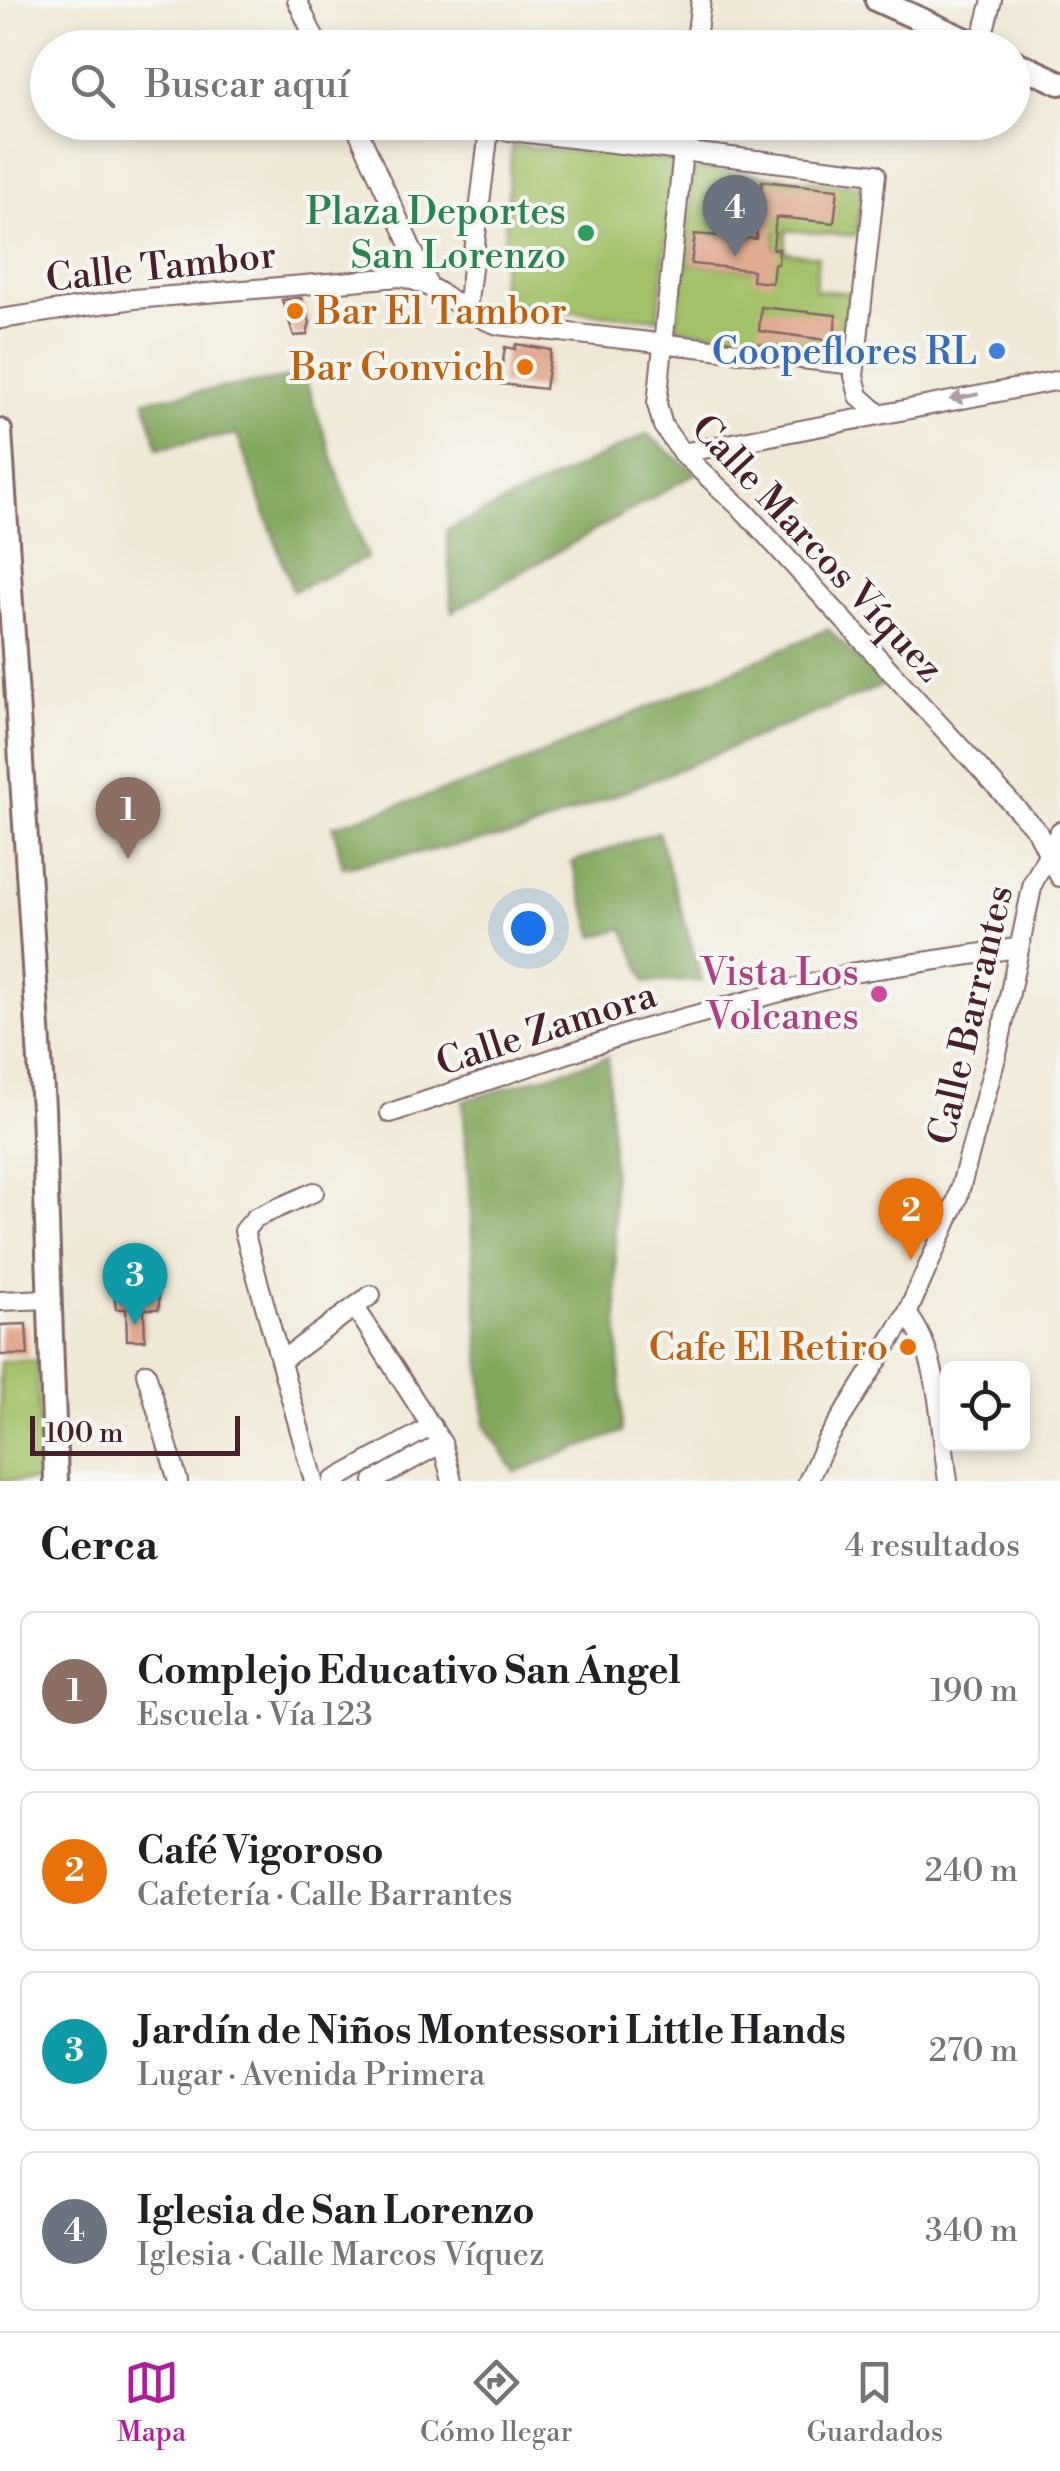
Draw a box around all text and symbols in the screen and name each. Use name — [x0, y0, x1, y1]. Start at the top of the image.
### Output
search box — [30, 30, 1030, 140]
icon: search — [65, 58, 120, 113]
text: Buscar aquí — [145, 62, 350, 109]
pin: 4 — [702, 174, 768, 257]
place label: Plaza Deportes San Lorenzo — [306, 189, 566, 280]
marker: Plaza Deportes San Lorenzo — [575, 222, 597, 244]
street label: Calle Tambor — [44, 232, 279, 303]
place label: Bar El Tambor — [314, 289, 567, 336]
marker: Bar El Tambor — [284, 300, 306, 322]
place label: Coopeflores RL — [712, 329, 977, 376]
marker: Coopeflores RL — [986, 340, 1008, 362]
place label: Bar Gonvich — [289, 345, 505, 392]
marker: Bar Gonvich — [514, 356, 536, 378]
one-way arrow — [948, 389, 979, 405]
street label: Calle Marcos Víquez — [681, 405, 953, 693]
pin: 1 — [96, 776, 160, 859]
street label: Calle Barrantes — [919, 881, 1024, 1150]
your location — [503, 903, 554, 954]
place label: Vista Los Volcanes — [699, 950, 859, 1041]
street label: Calle Zamora — [430, 971, 663, 1087]
marker: Vista Los Volcanes — [868, 983, 890, 1005]
pin: 2 — [878, 1178, 944, 1260]
pin: 3 — [102, 1242, 168, 1325]
place label: Cafe El Retiro — [649, 1325, 888, 1372]
marker: Cafe El Retiro — [897, 1336, 919, 1358]
map controls — [940, 1361, 1030, 1451]
button: locate — [940, 1361, 1030, 1451]
scale bar — [30, 1411, 240, 1456]
text: 100 m — [45, 1416, 124, 1451]
text: Cerca — [40, 1520, 158, 1573]
text: 4 resultados — [845, 1526, 1020, 1566]
text: Complejo Educativo San Ángel — [137, 1648, 681, 1695]
text: 1 — [67, 1671, 82, 1711]
text: 190 m — [930, 1671, 1018, 1711]
text: Escuela · Vía 123 — [137, 1695, 373, 1735]
text: Café Vigoroso — [137, 1828, 384, 1875]
text: 2 — [64, 1851, 85, 1891]
text: 240 m — [925, 1851, 1018, 1891]
text: Cafetería · Calle Barrantes — [137, 1875, 512, 1915]
text: Jardín de Niños Montessori Little Hands — [137, 2008, 846, 2055]
text: 3 — [65, 2031, 84, 2071]
text: 270 m — [929, 2031, 1018, 2071]
text: Lugar · Avenida Primera — [137, 2055, 485, 2095]
text: Iglesia de San Lorenzo — [137, 2188, 535, 2235]
text: 4 — [64, 2211, 85, 2251]
text: 340 m — [925, 2211, 1018, 2251]
text: Iglesia · Calle Marcos Víquez — [137, 2235, 544, 2275]
tab: Mapa — [117, 2355, 186, 2450]
tab: Cómo llegar — [420, 2355, 573, 2450]
tab: Guardados — [806, 2355, 943, 2450]

